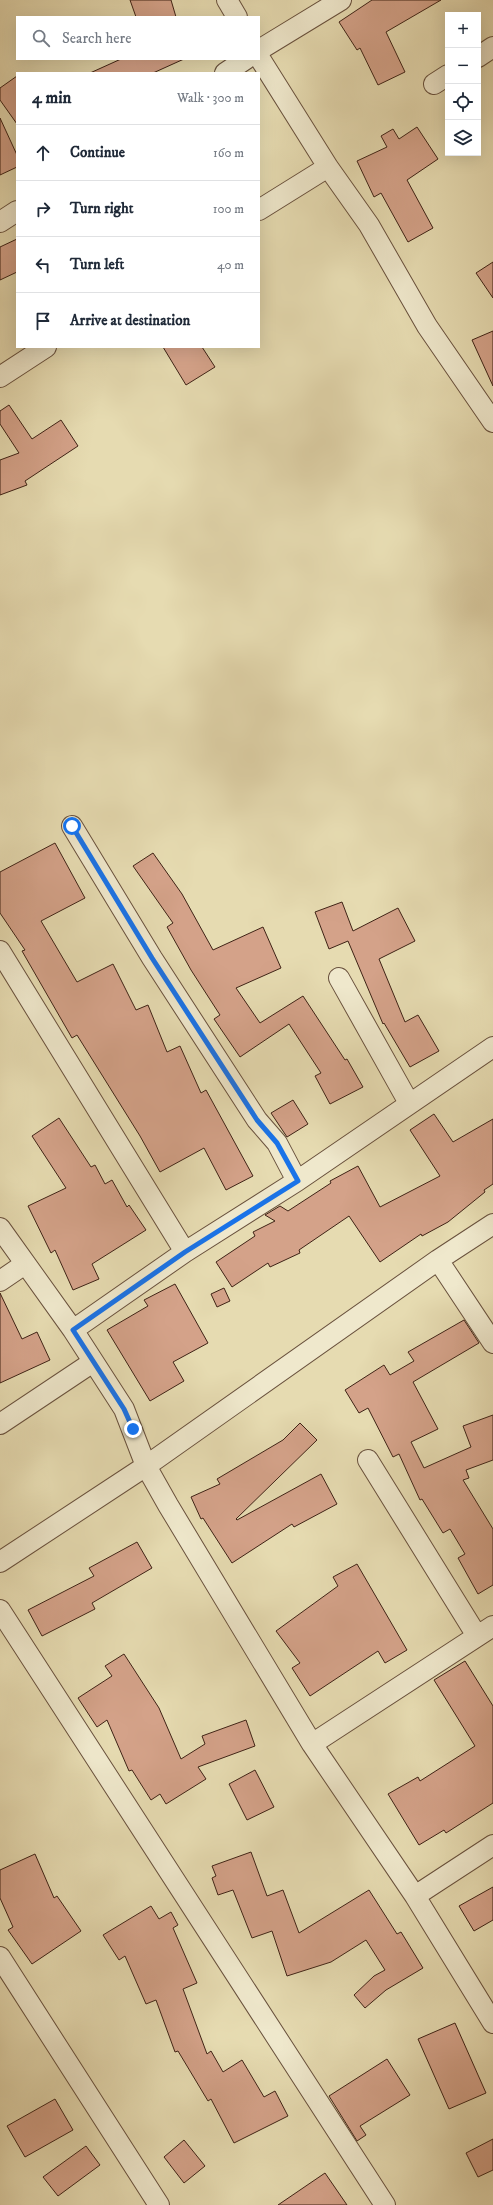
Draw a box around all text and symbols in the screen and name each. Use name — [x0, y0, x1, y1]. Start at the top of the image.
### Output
map controls — [445, 12, 481, 156]
button: + — [445, 12, 481, 48]
search box — [16, 16, 260, 60]
icon: search — [30, 27, 52, 49]
text: Search here — [62, 29, 131, 48]
button: − — [445, 48, 481, 84]
button: locate — [445, 84, 481, 120]
text: 4 min — [32, 87, 71, 109]
text: Walk · 300 m — [177, 90, 244, 106]
button: layers — [445, 120, 481, 156]
icon: ahead — [32, 142, 54, 164]
text: Continue — [70, 143, 125, 162]
text: 160 m — [213, 145, 244, 161]
icon: right — [32, 198, 54, 220]
text: Turn right — [70, 199, 133, 218]
text: 100 m — [213, 201, 244, 217]
icon: left — [32, 254, 54, 276]
text: Turn left — [70, 255, 124, 274]
text: 40 m — [217, 257, 244, 273]
icon: arrive — [32, 310, 54, 332]
text: Arrive at destination — [70, 311, 190, 330]
route start — [63, 817, 81, 835]
route end — [124, 1420, 142, 1438]

